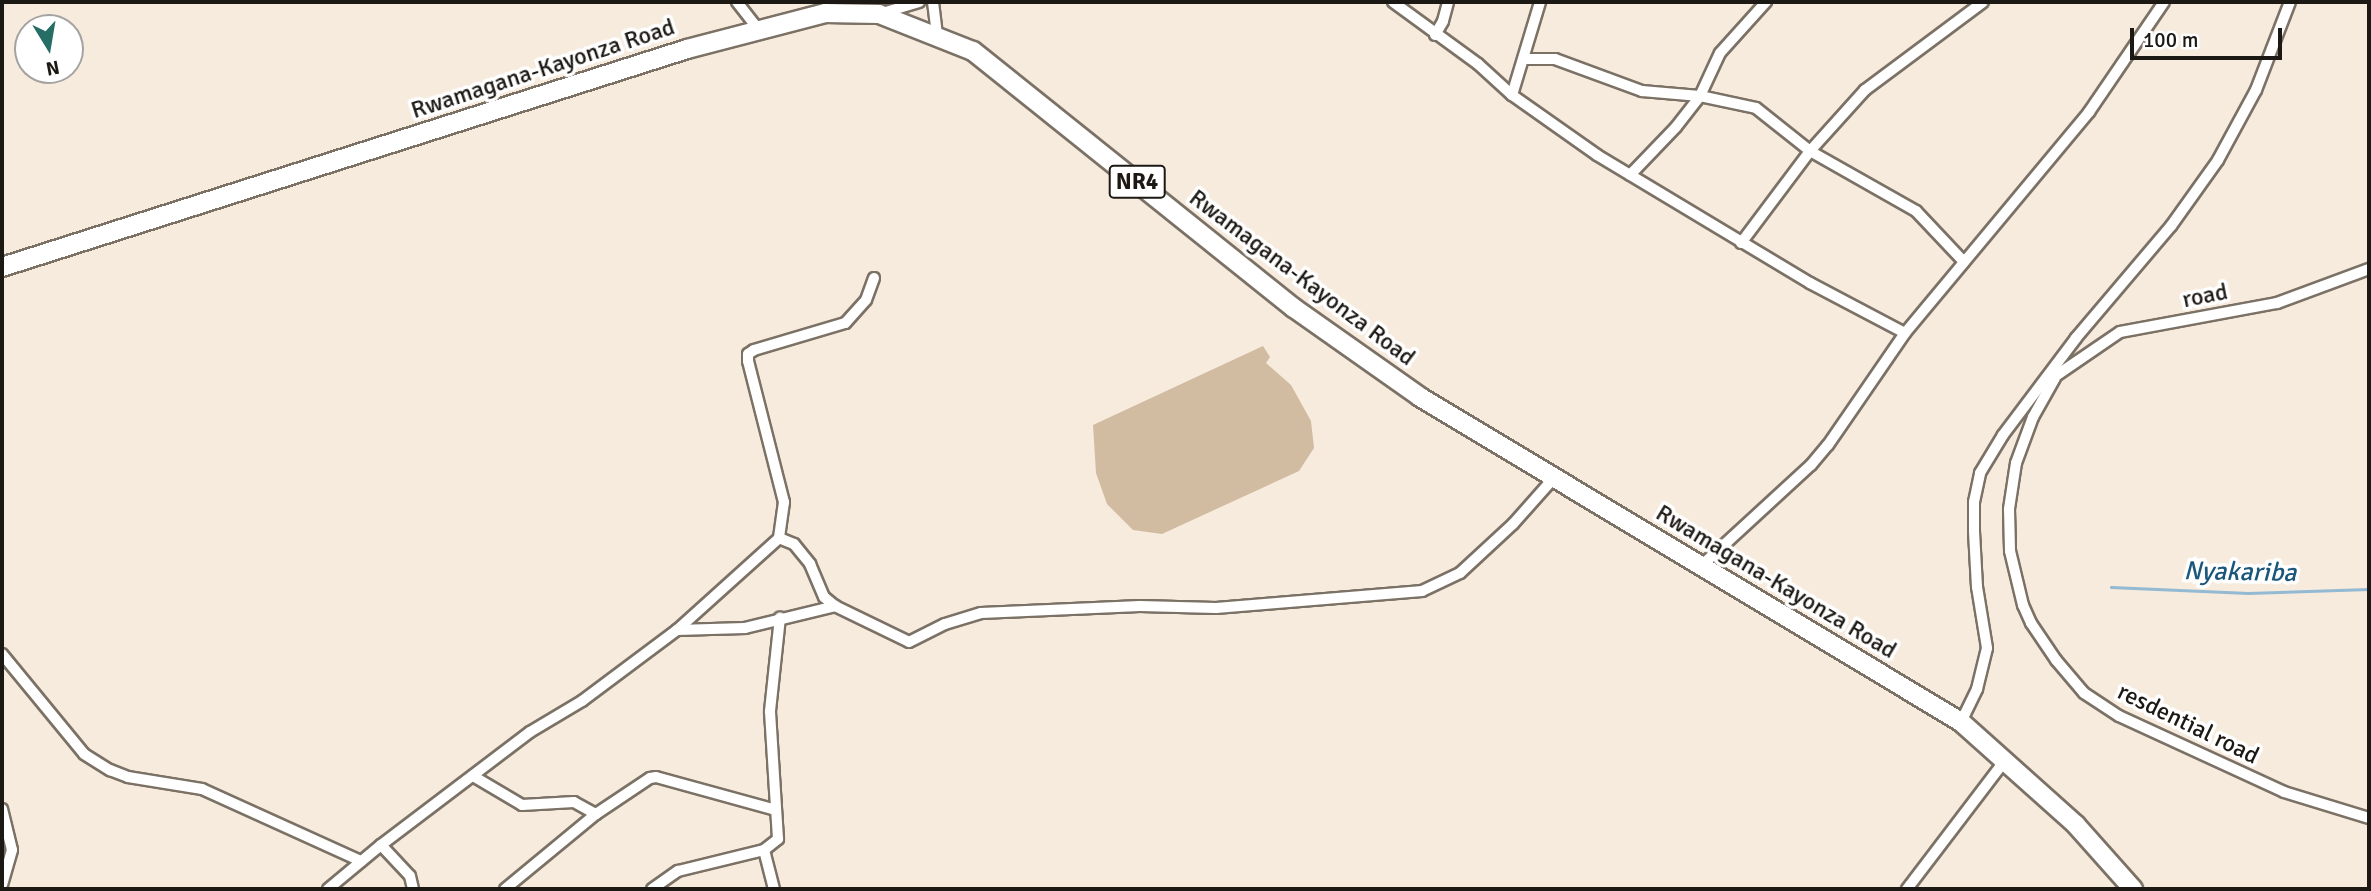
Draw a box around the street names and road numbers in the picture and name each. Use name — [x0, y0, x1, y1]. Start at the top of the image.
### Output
street label: Rwamagana-Kayonza Road — [408, 13, 678, 125]
road number: NR4 — [1107, 162, 1167, 202]
street label: Rwamagana-Kayonza Road — [1183, 184, 1421, 372]
street label: road — [2180, 278, 2230, 314]
street label: Rwamagana-Kayonza Road — [1650, 499, 1902, 665]
street label: resdential road — [2113, 677, 2263, 771]

